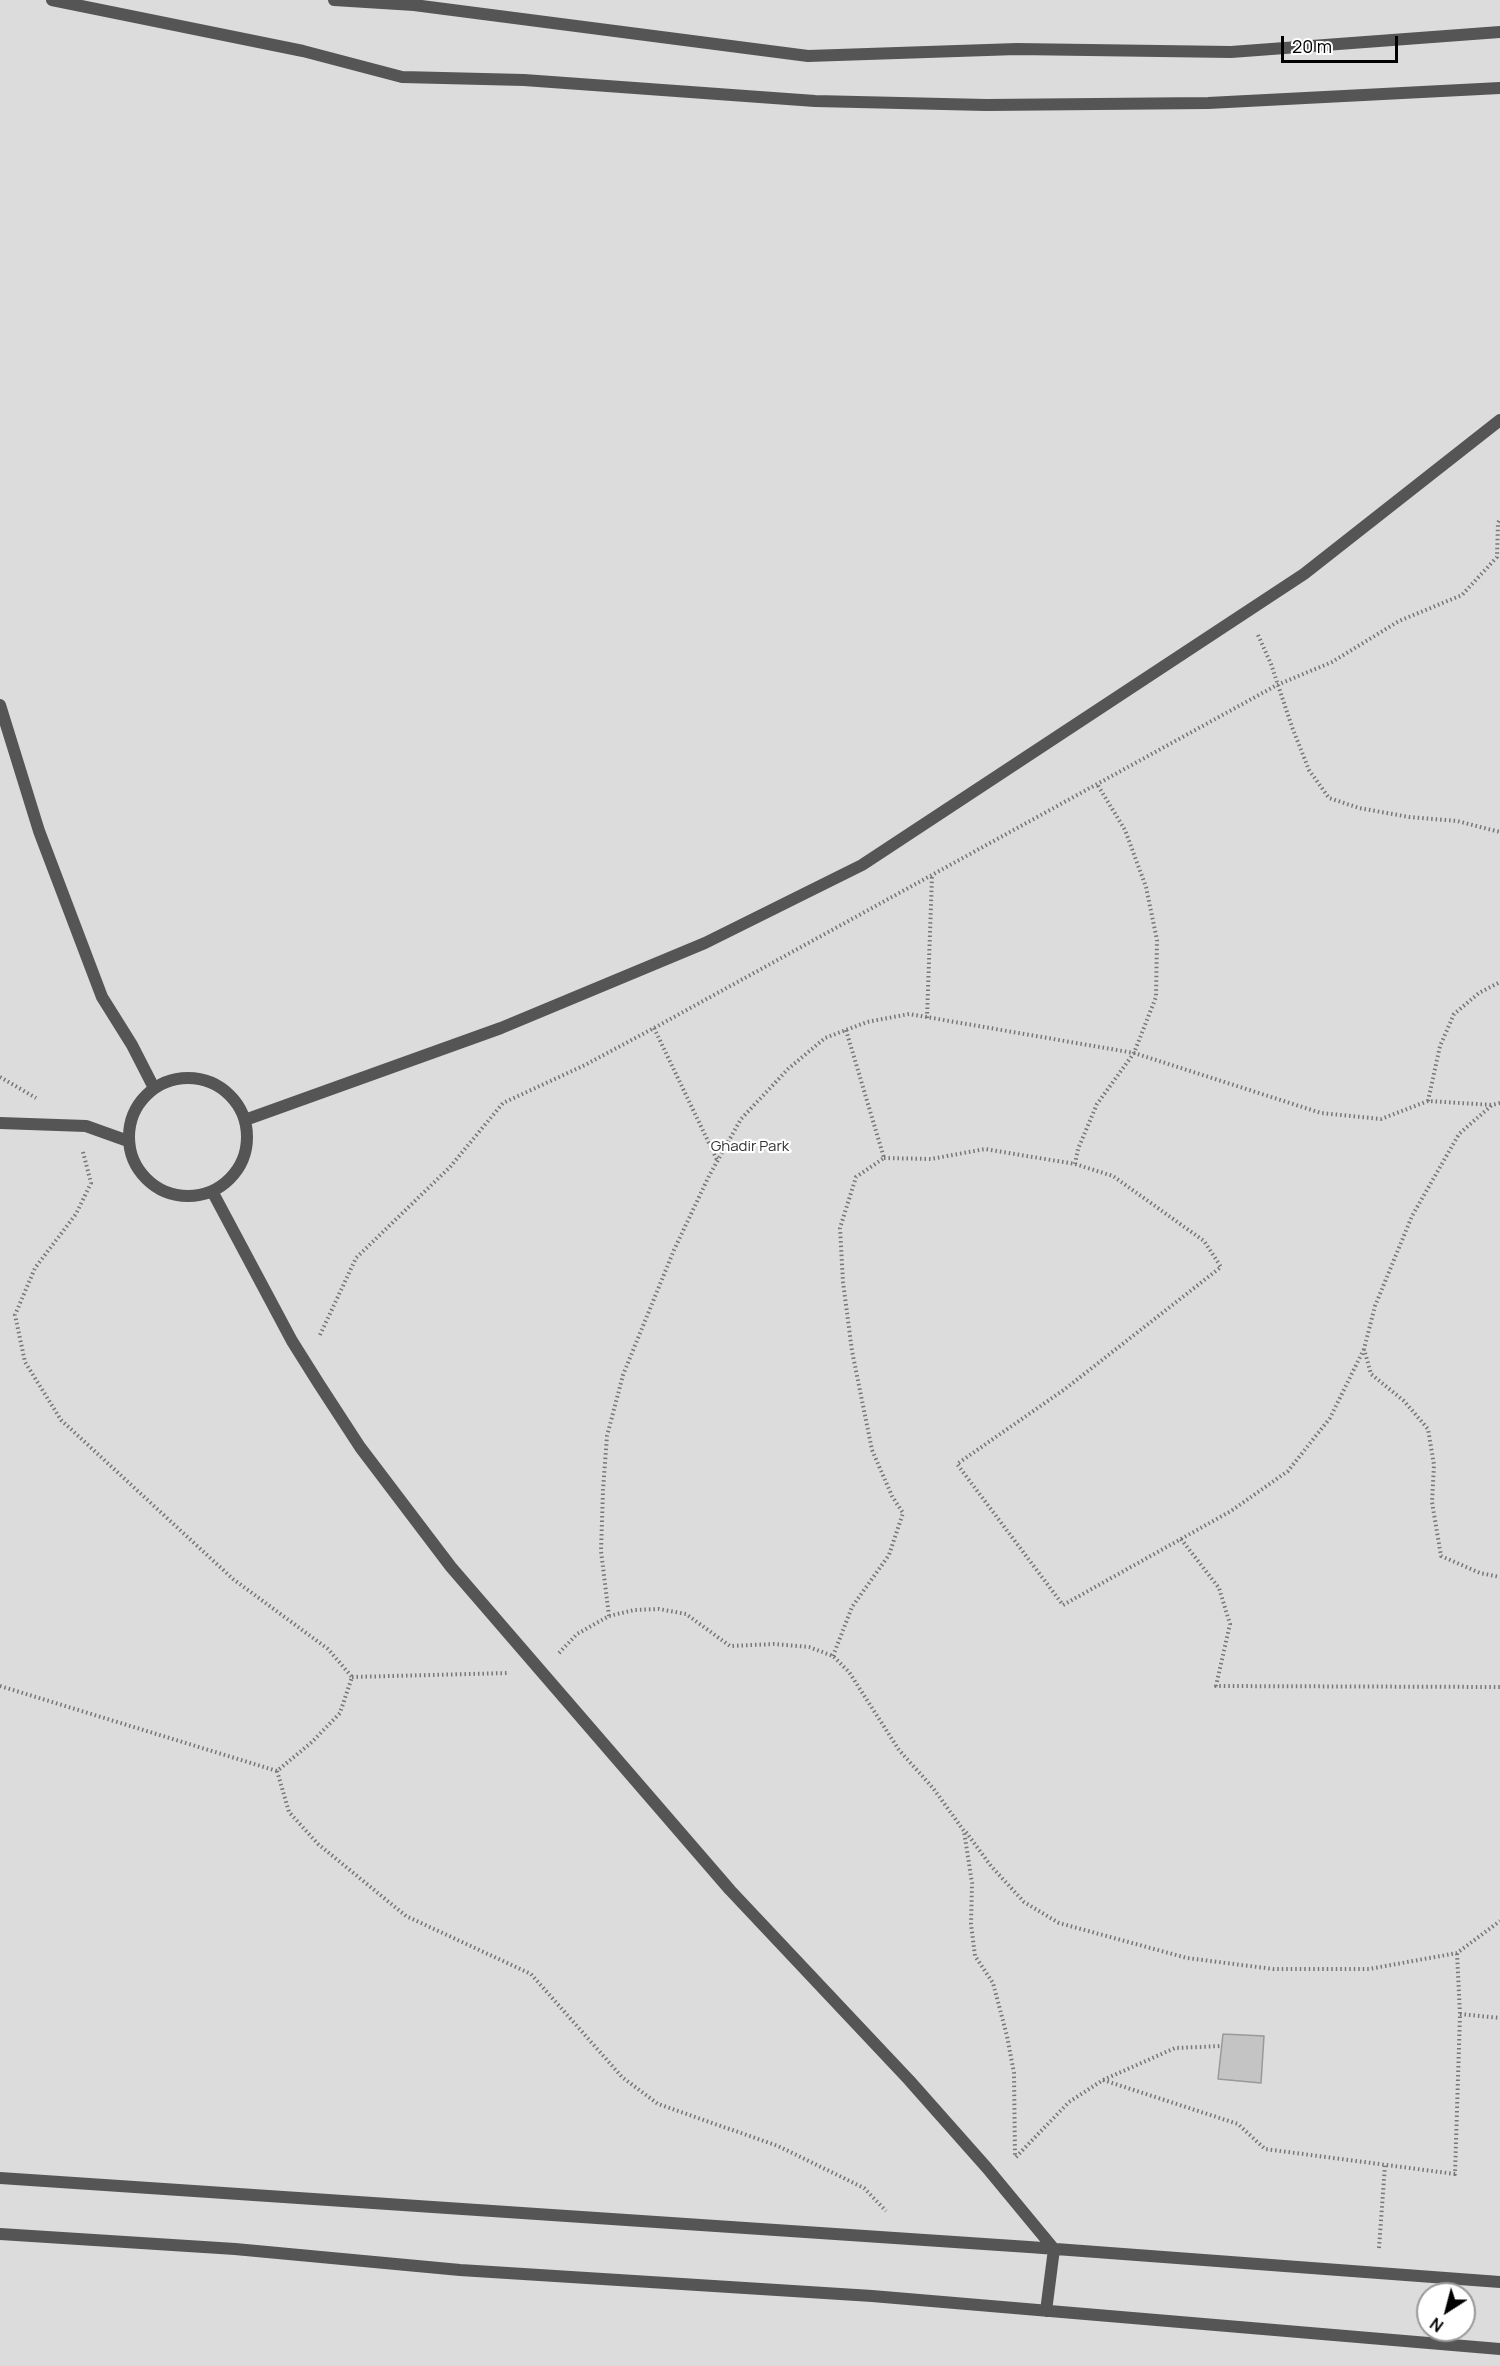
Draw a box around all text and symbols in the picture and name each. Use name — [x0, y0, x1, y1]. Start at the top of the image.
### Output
scale bar — [1284, 24, 1401, 62]
text: 20 m — [1292, 34, 1332, 58]
park label: Ghadir Park — [711, 1138, 789, 1156]
north arrow — [1416, 2282, 1476, 2342]
text: N — [1425, 2313, 1448, 2337]

